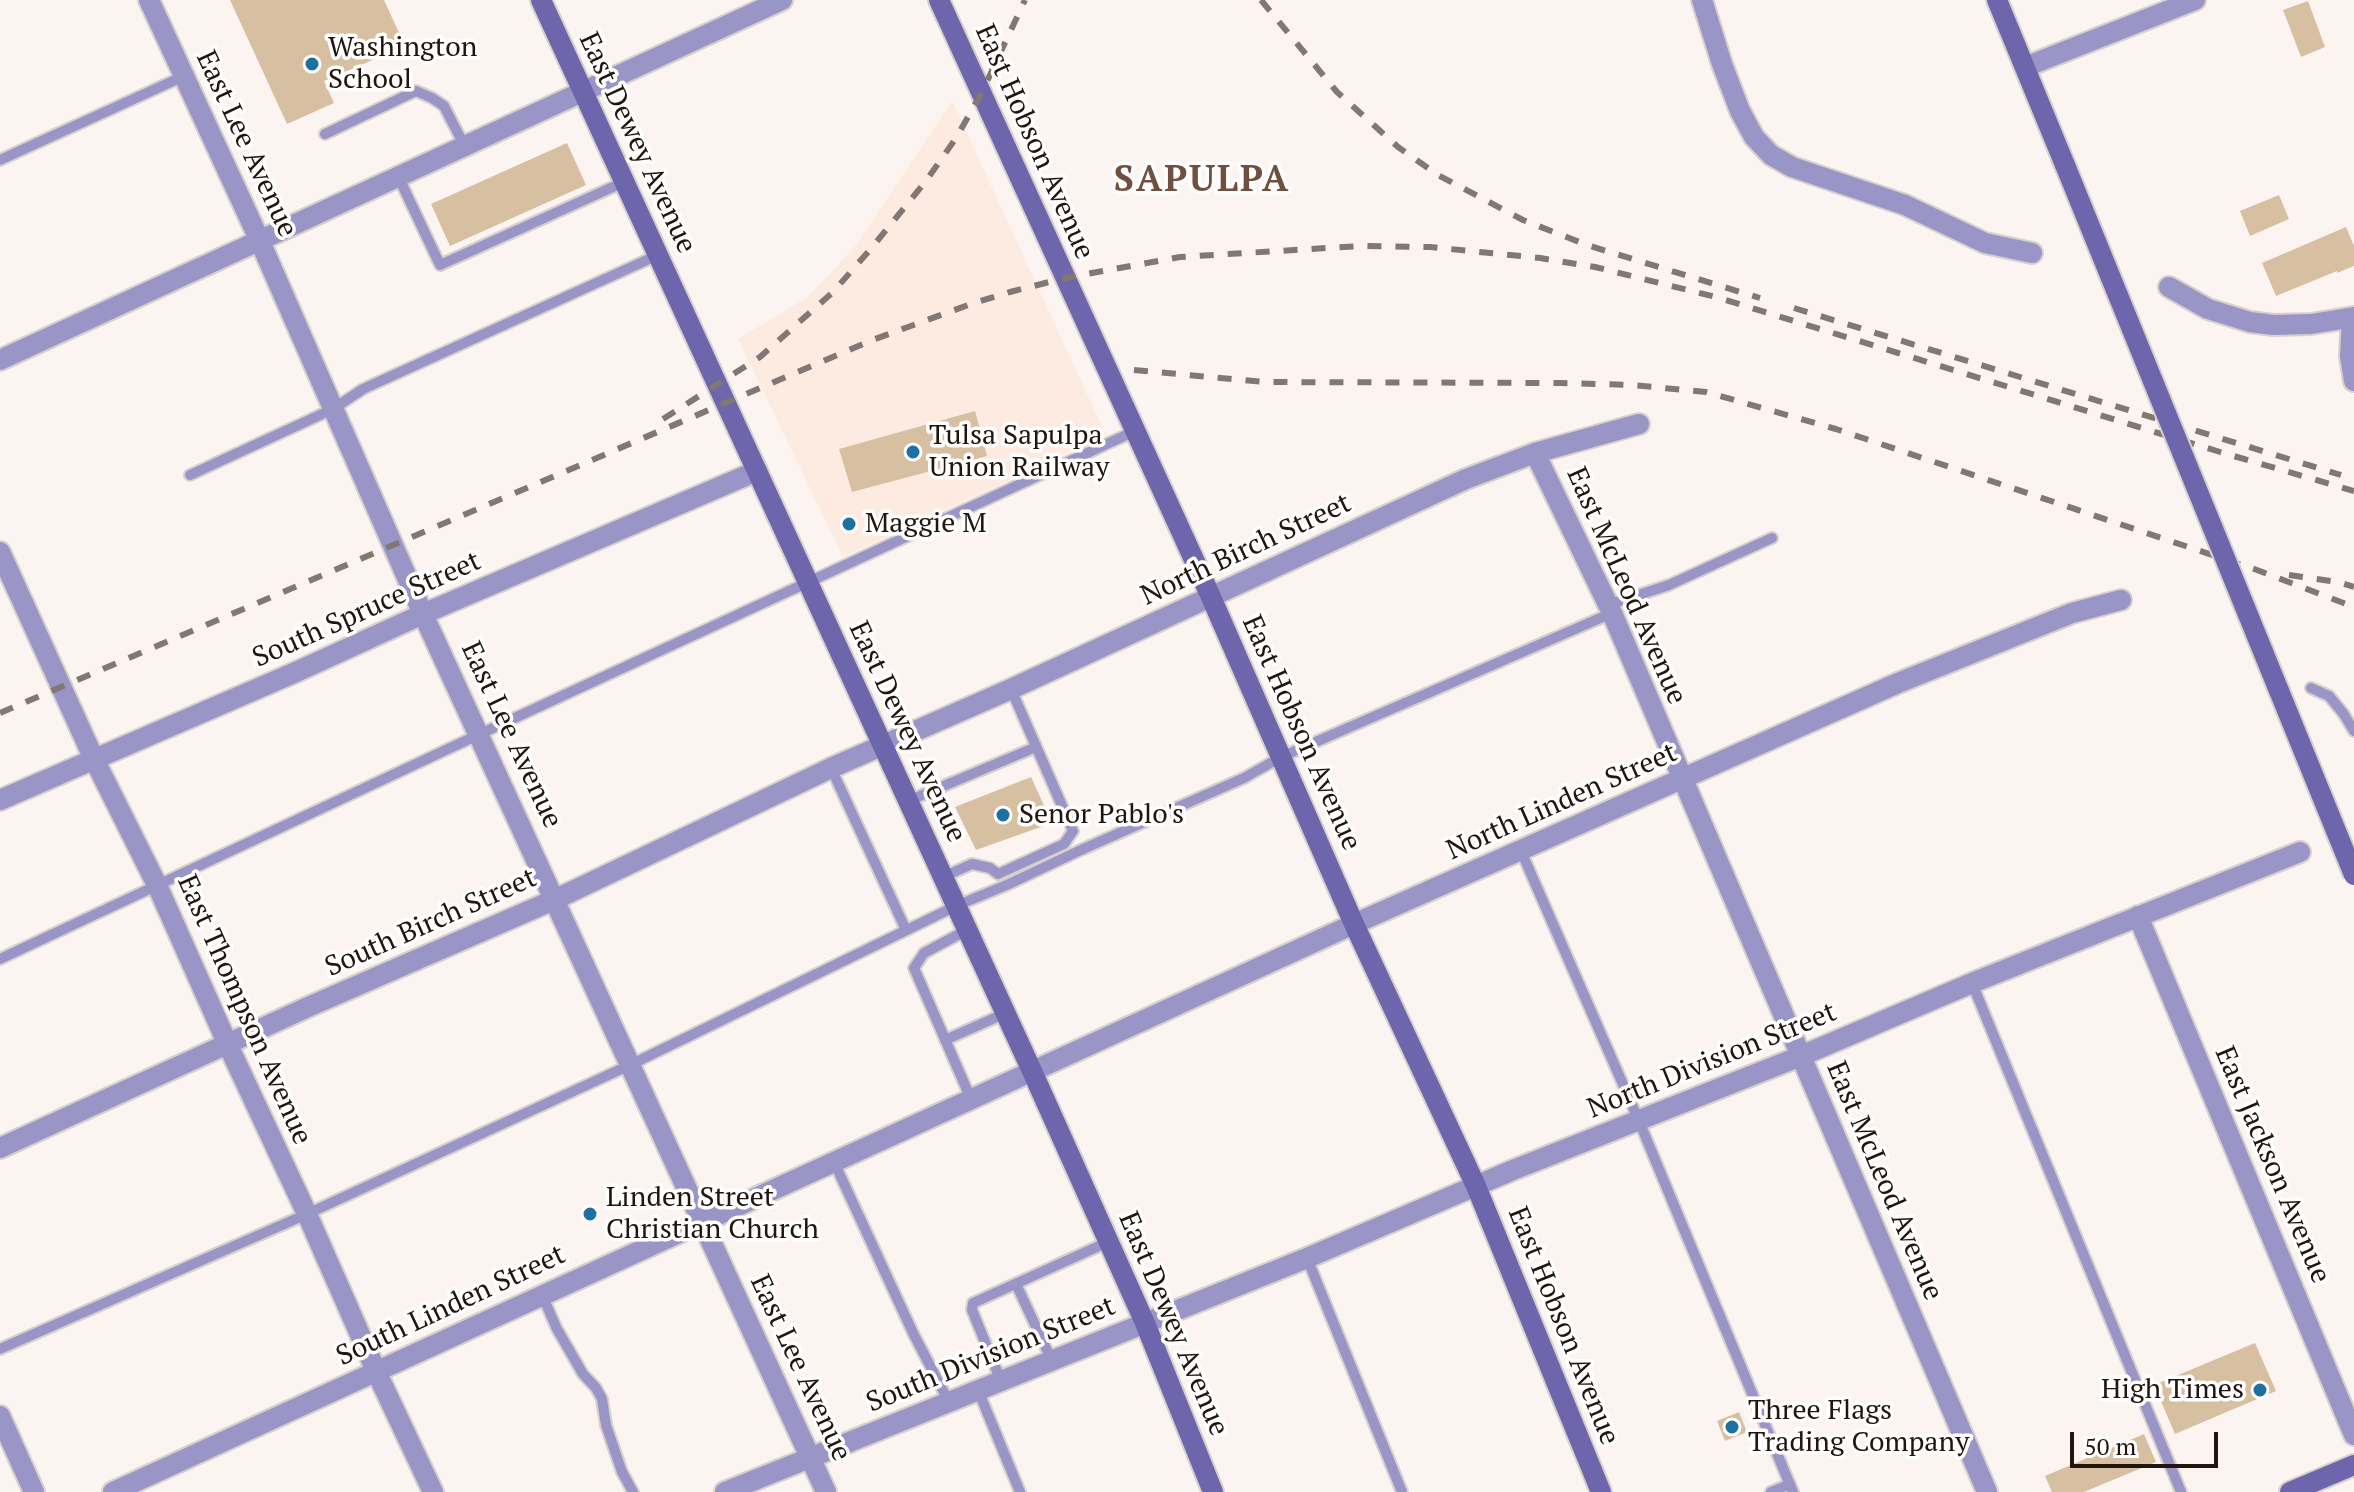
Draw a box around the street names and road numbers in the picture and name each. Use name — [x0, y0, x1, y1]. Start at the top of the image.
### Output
street label: East Hobson Avenue — [967, 19, 1101, 265]
street label: East Dewey Avenue — [571, 27, 703, 259]
street label: East Lee Avenue — [188, 45, 304, 243]
street label: East McLeod Avenue — [1559, 462, 1693, 710]
street label: North Birch Street — [1136, 487, 1356, 613]
street label: South Spruce Street — [248, 545, 486, 675]
street label: East Hobson Avenue — [1234, 610, 1368, 856]
street label: East Dewey Avenue — [841, 616, 973, 848]
street label: East Lee Avenue — [453, 636, 569, 834]
street label: North Linden Street — [1442, 736, 1682, 868]
street label: South Birch Street — [320, 861, 542, 985]
street label: East Thompson Avenue — [169, 870, 319, 1150]
street label: North Division Street — [1583, 996, 1841, 1126]
street label: East Jackson Avenue — [2207, 1042, 2337, 1288]
street label: East McLeod Avenue — [1819, 1057, 1949, 1305]
street label: East Hobson Avenue — [1500, 1202, 1626, 1450]
street label: East Dewey Avenue — [1111, 1207, 1235, 1441]
street label: South Linden Street — [331, 1238, 571, 1374]
street label: East Lee Avenue — [742, 1269, 858, 1467]
street label: South Division Street — [862, 1290, 1120, 1420]

